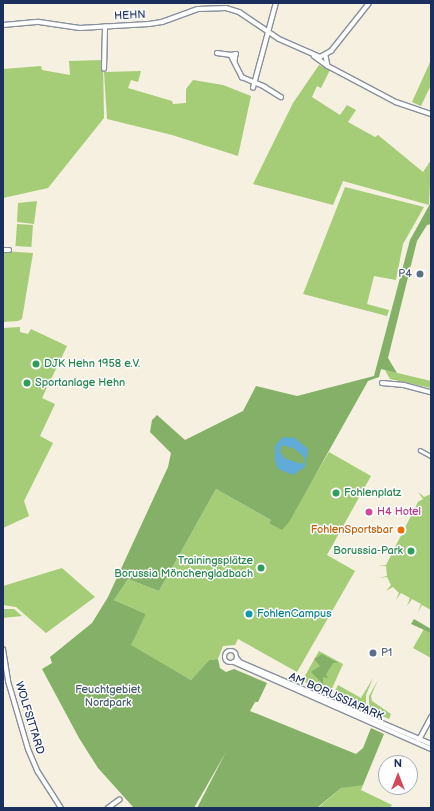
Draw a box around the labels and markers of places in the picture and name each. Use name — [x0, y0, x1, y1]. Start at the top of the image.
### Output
place label: P4 — [398, 267, 412, 281]
marker: P4 — [415, 269, 425, 279]
place label: DJK Hehn 1958 e.V. — [44, 357, 140, 371]
marker: DJK Hehn 1958 e.V. — [31, 359, 41, 369]
place label: Sportanlage Hehn — [35, 376, 125, 390]
marker: Sportanlage Hehn — [22, 378, 32, 388]
place label: Fohlenplatz — [344, 486, 401, 500]
marker: Fohlenplatz — [331, 488, 341, 498]
place label: H4 Hotel — [377, 505, 421, 519]
marker: H4 Hotel — [364, 507, 374, 517]
place label: FohlenSportsbar — [311, 523, 393, 537]
marker: FohlenSportsbar — [396, 525, 406, 535]
place label: Borussia-Park — [333, 544, 403, 558]
marker: Borussia-Park — [406, 546, 416, 556]
place label: Trainingsplätze Borussia Mönchengladbach — [114, 555, 253, 581]
marker: Trainingsplätze Borussia Mönchengladbach — [256, 563, 266, 573]
place label: FohlenCampus — [257, 607, 332, 621]
marker: FohlenCampus — [244, 609, 254, 619]
place label: P1 — [381, 646, 392, 660]
marker: P1 — [368, 648, 378, 658]

